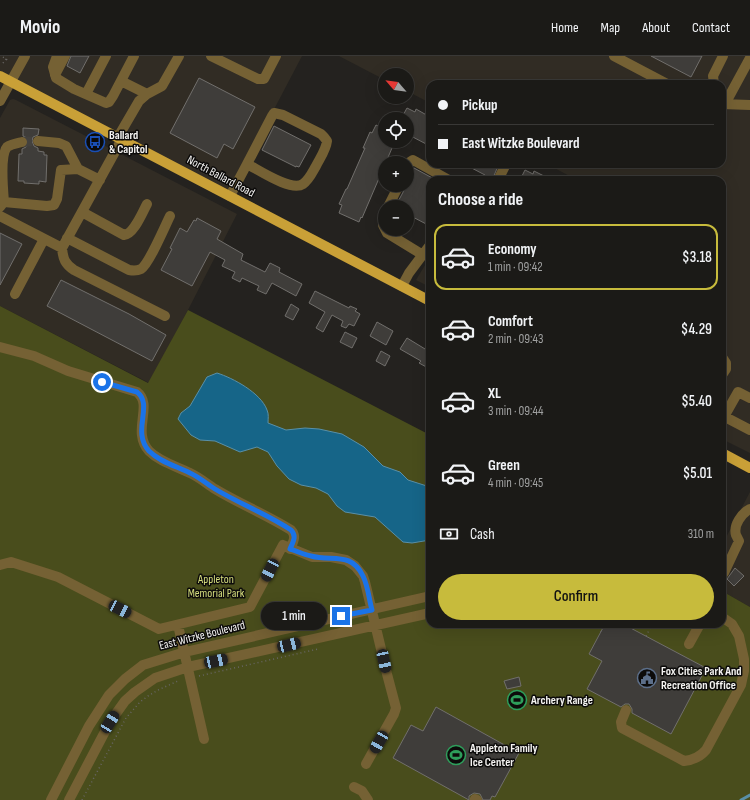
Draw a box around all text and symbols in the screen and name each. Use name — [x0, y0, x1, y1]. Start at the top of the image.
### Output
text: Movio — [20, 16, 60, 39]
text: Home — [551, 19, 579, 36]
text: Map — [601, 19, 620, 36]
text: About — [642, 19, 670, 36]
text: Contact — [692, 19, 730, 36]
north arrow — [378, 68, 414, 104]
map controls — [378, 68, 414, 236]
text: Pickup — [462, 96, 498, 115]
button: locate — [378, 112, 414, 148]
place label: Ballard & Capitol — [109, 128, 147, 157]
bus stop icon: Ballard & Capitol — [84, 131, 106, 153]
text: East Witzke Boulevard — [462, 134, 579, 153]
street label: North Ballard Road — [184, 152, 257, 201]
button: + — [378, 156, 414, 192]
text: Choose a ride — [438, 189, 523, 210]
button: − — [378, 200, 414, 236]
icon: car — [440, 239, 476, 275]
text: Economy — [488, 240, 537, 259]
text: $3.18 — [682, 248, 712, 267]
text: 1 min · 09:42 — [488, 259, 543, 275]
icon: car — [440, 311, 476, 347]
text: Comfort — [488, 312, 533, 331]
text: $4.29 — [681, 320, 712, 339]
text: 2 min · 09:43 — [488, 331, 543, 347]
route start — [93, 373, 111, 391]
icon: car — [440, 383, 476, 419]
text: XL — [488, 384, 501, 403]
text: $5.40 — [681, 392, 712, 411]
text: 3 min · 09:44 — [488, 403, 544, 419]
icon: car — [440, 455, 476, 491]
text: Green — [488, 456, 520, 475]
text: $5.01 — [683, 464, 712, 483]
text: 4 min · 09:45 — [488, 475, 543, 491]
icon: cash — [438, 523, 460, 545]
text: Cash — [470, 525, 495, 544]
text: 310 m — [688, 526, 714, 542]
car — [259, 557, 281, 583]
park label: Appleton Memorial Park — [188, 572, 245, 601]
button: Confirm — [438, 574, 714, 620]
car — [107, 598, 133, 620]
callout: 1 min — [261, 602, 327, 630]
route end — [332, 607, 350, 625]
text: 1 min — [282, 608, 306, 624]
street label: East Witzke Boulevard — [158, 618, 247, 653]
car — [276, 636, 302, 654]
car — [376, 648, 392, 674]
car — [203, 653, 229, 669]
place label: Fox Cities Park And Recreation Office — [661, 664, 742, 693]
public building icon: Fox Cities Park And Recreation Office — [636, 667, 658, 689]
sports icon: Archery Range — [506, 689, 528, 711]
place label: Archery Range — [530, 693, 593, 708]
car — [99, 709, 121, 735]
car — [368, 729, 390, 755]
place label: Appleton Family Ice Center — [469, 741, 537, 770]
sports icon: Appleton Family Ice Center — [445, 744, 467, 766]

